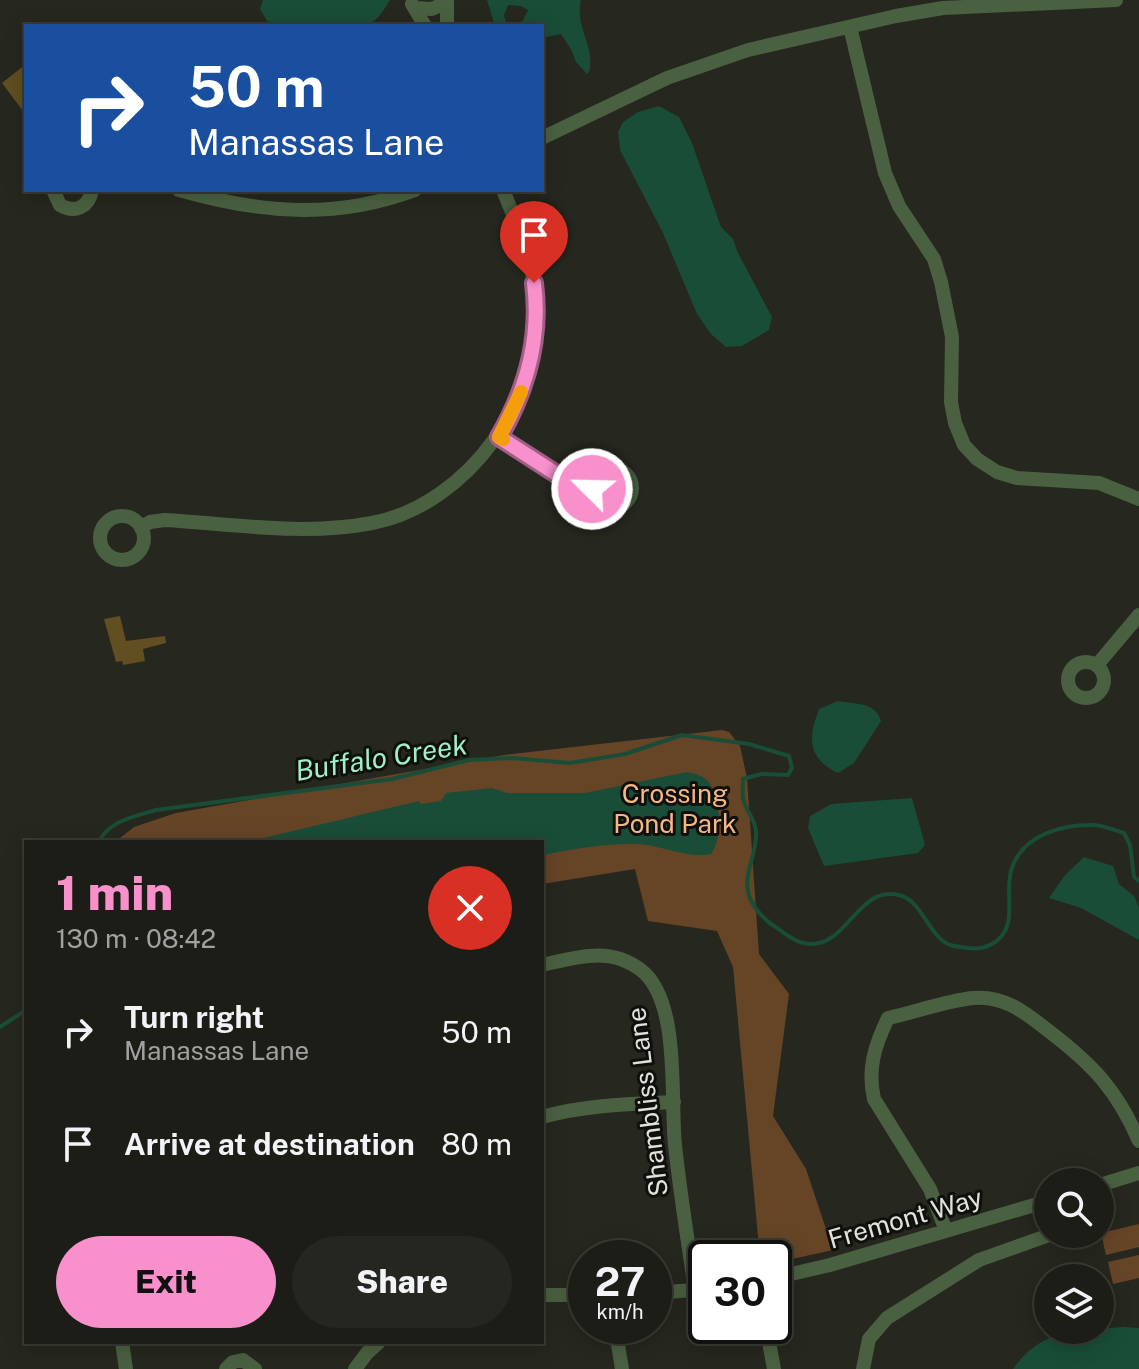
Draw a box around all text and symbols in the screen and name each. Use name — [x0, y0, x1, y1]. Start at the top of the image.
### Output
text: 50 m — [188, 54, 325, 120]
icon: right — [56, 56, 160, 160]
text: Manassas Lane — [188, 121, 444, 163]
pin — [500, 201, 568, 283]
icon: arrive — [512, 213, 556, 257]
position arrow — [550, 447, 634, 531]
water label: Buffalo Creek — [293, 727, 469, 787]
park label: Crossing Pond Park — [613, 778, 737, 839]
text: 1 min — [56, 864, 173, 921]
button: close — [428, 866, 512, 950]
text: 130 m · 08:42 — [56, 923, 216, 954]
text: Turn right — [124, 999, 264, 1035]
street label: Shambliss Lane — [620, 1006, 674, 1198]
icon: right — [56, 1010, 100, 1054]
text: 50 m — [441, 1014, 512, 1050]
text: Manassas Lane — [124, 1035, 309, 1066]
icon: arrive — [56, 1122, 100, 1166]
text: Arrive at destination — [124, 1126, 415, 1162]
text: 80 m — [441, 1126, 512, 1162]
map controls — [1034, 1168, 1114, 1344]
button: search — [1034, 1168, 1114, 1248]
street label: Fremont Way — [824, 1181, 986, 1255]
button: Exit — [56, 1236, 276, 1328]
button: Share — [292, 1236, 512, 1328]
speed limit sign: 30 — [688, 1240, 792, 1344]
text: 27 — [595, 1258, 645, 1305]
button: layers — [1034, 1264, 1114, 1344]
text: km/h — [596, 1300, 644, 1324]

